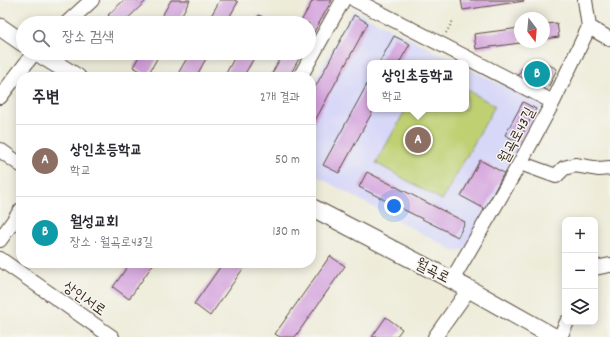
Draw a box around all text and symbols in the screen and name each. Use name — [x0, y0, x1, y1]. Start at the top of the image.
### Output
north arrow — [514, 12, 550, 48]
search box — [16, 16, 316, 60]
icon: search — [30, 27, 52, 49]
text: 장소 검색 — [62, 27, 114, 49]
pin: B — [524, 59, 550, 89]
popup — [367, 60, 469, 112]
text: 상인초등학교 — [382, 66, 454, 88]
text: 주변 — [32, 87, 59, 111]
text: 학교 — [382, 88, 403, 107]
text: 2개 결과 — [260, 89, 300, 108]
street label: 월곡로43길 — [494, 104, 542, 168]
pin: A — [405, 125, 431, 155]
text: 상인초등학교 — [70, 140, 142, 162]
text: A — [41, 151, 49, 170]
text: 50 m — [275, 151, 300, 170]
text: 학교 — [70, 162, 91, 181]
your location — [384, 196, 404, 216]
text: 월성교회 — [70, 212, 118, 234]
map controls — [562, 217, 598, 325]
button: + — [562, 217, 598, 253]
text: B — [42, 223, 48, 242]
text: 130 m — [272, 223, 300, 242]
text: 장소 · 월곡로43길 — [70, 234, 153, 253]
button: − — [562, 253, 598, 289]
street label: 월곡로 — [411, 254, 453, 290]
street label: 상인서로 — [58, 277, 110, 322]
button: layers — [562, 289, 598, 325]

